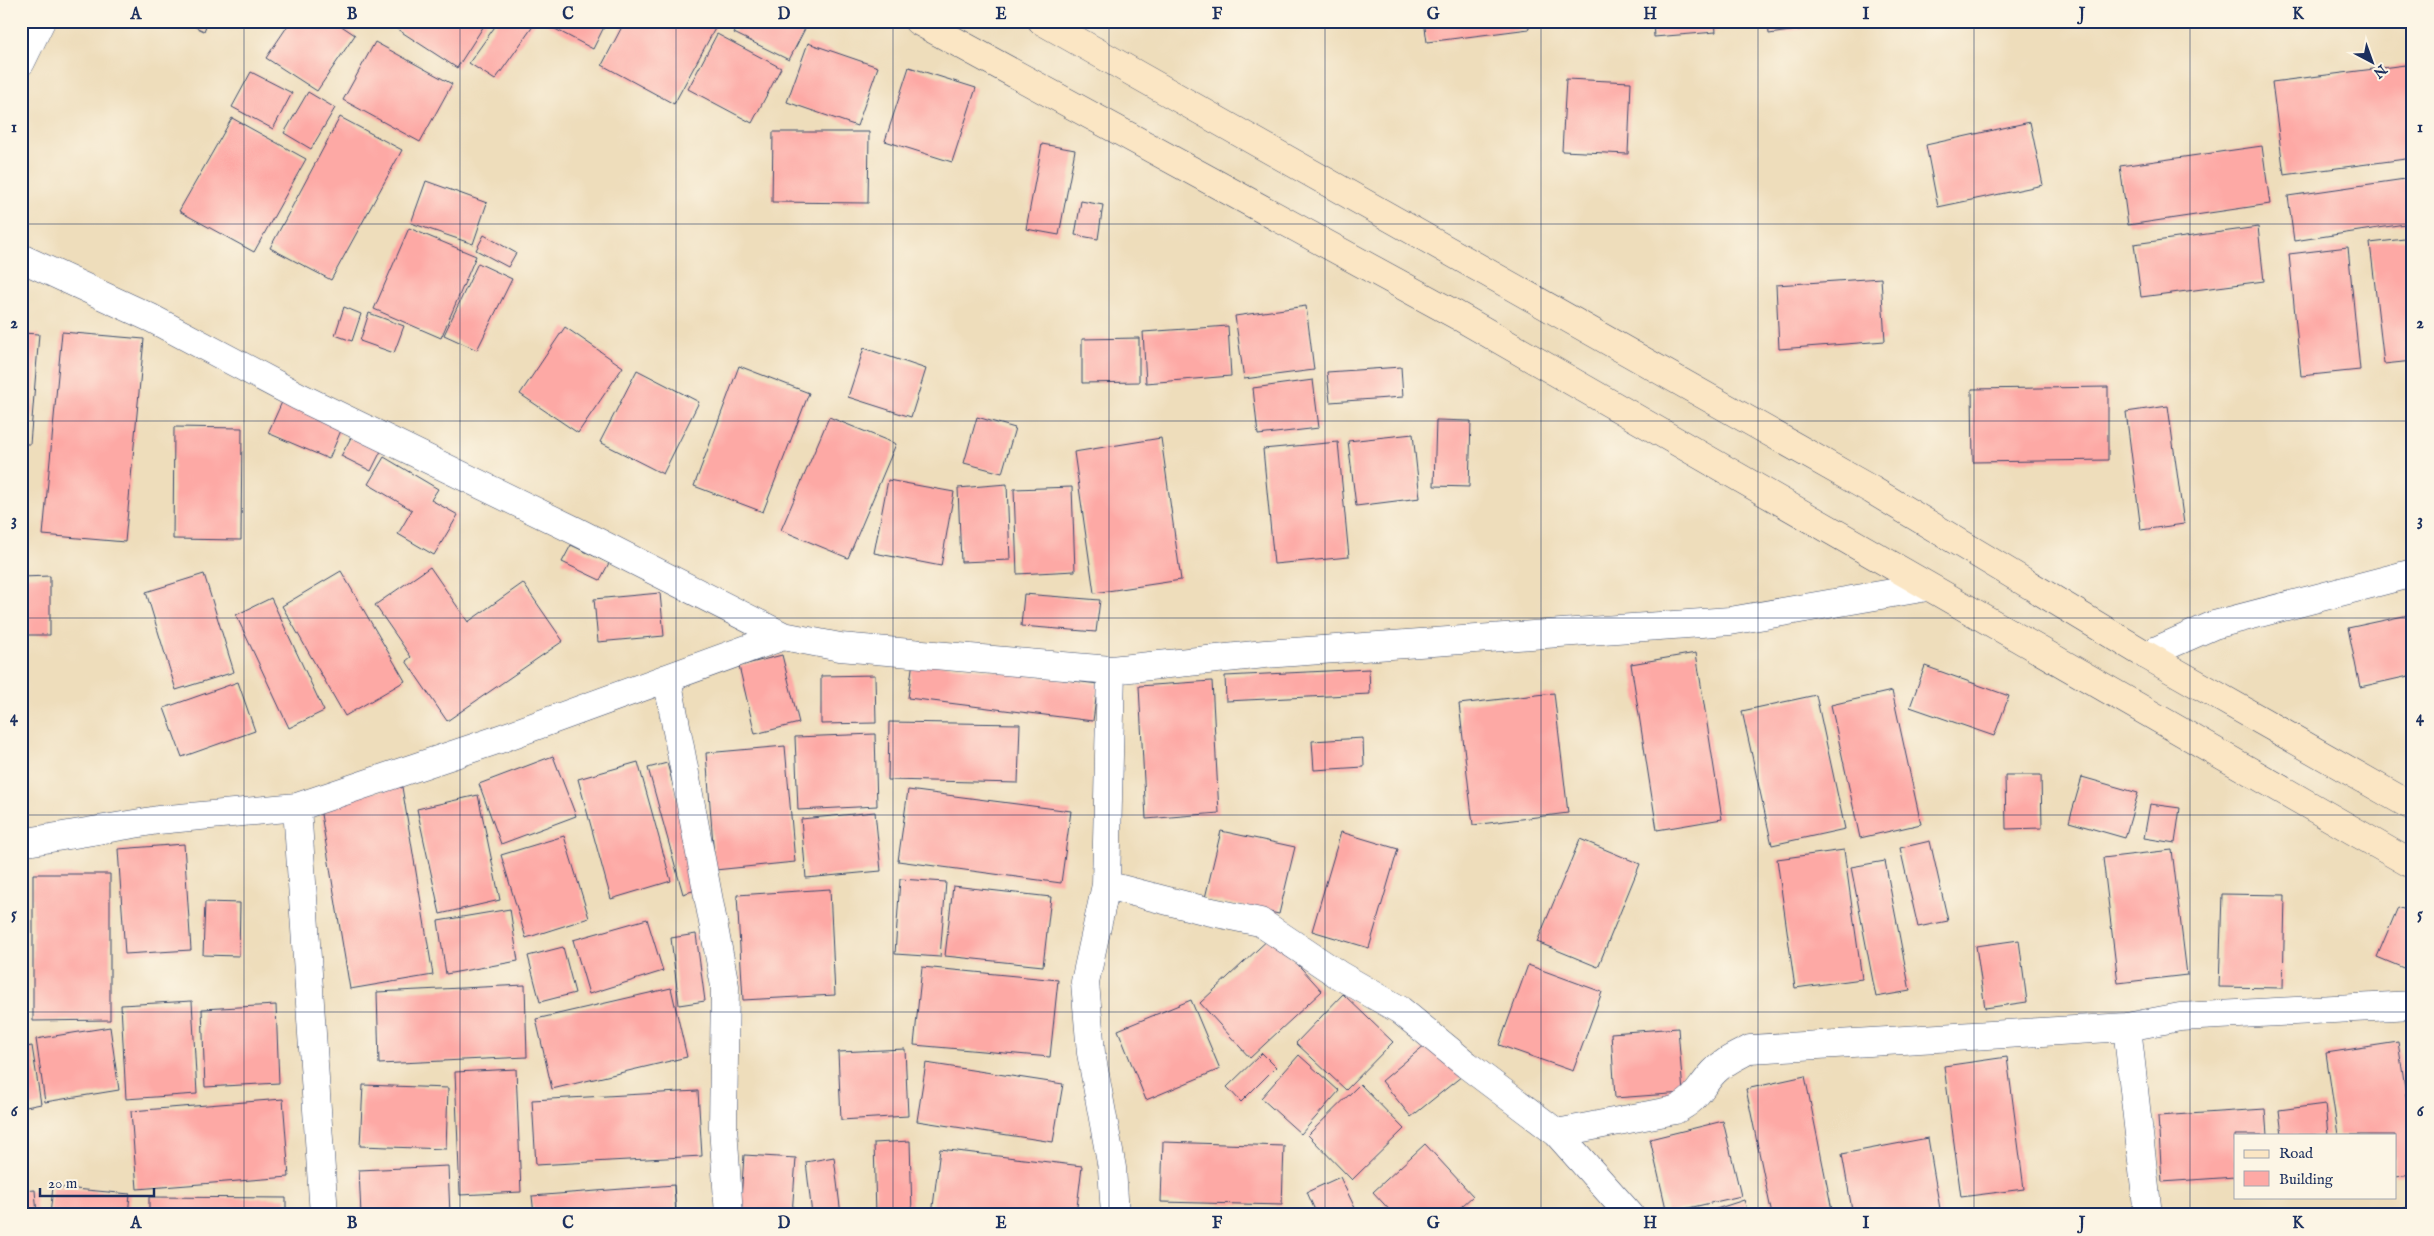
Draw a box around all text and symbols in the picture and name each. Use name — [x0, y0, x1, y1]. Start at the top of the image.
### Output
text: A — [130, 5, 143, 25]
text: B — [347, 5, 358, 25]
text: C — [562, 5, 574, 25]
text: D — [778, 5, 791, 25]
text: E — [995, 5, 1007, 25]
text: F — [1212, 5, 1223, 25]
text: G — [1427, 5, 1440, 25]
text: H — [1643, 5, 1657, 25]
text: I — [1863, 5, 1870, 25]
text: J — [2077, 5, 2086, 25]
text: K — [2292, 5, 2305, 25]
north arrow — [2346, 38, 2396, 88]
text: N — [2369, 60, 2391, 82]
text: 1 — [11, 118, 17, 138]
text: 1 — [2417, 118, 2423, 138]
text: 2 — [10, 314, 18, 334]
text: 2 — [2416, 314, 2424, 334]
text: 3 — [11, 511, 17, 531]
text: 3 — [2417, 511, 2423, 531]
text: 4 — [10, 708, 19, 728]
text: 4 — [2416, 708, 2425, 728]
text: 5 — [11, 905, 17, 925]
text: 5 — [2417, 905, 2423, 925]
text: 6 — [11, 1102, 19, 1122]
text: 6 — [2417, 1102, 2425, 1122]
legend — [2234, 1134, 2396, 1198]
text: Road — [2279, 1144, 2314, 1163]
scale bar — [40, 1166, 154, 1198]
text: Building — [2279, 1170, 2334, 1189]
text: 20 m — [48, 1174, 78, 1193]
text: A — [130, 1214, 143, 1234]
text: B — [347, 1214, 358, 1234]
text: C — [562, 1214, 574, 1234]
text: D — [778, 1214, 791, 1234]
text: E — [995, 1214, 1007, 1234]
text: F — [1212, 1214, 1223, 1234]
text: G — [1427, 1214, 1440, 1234]
text: H — [1643, 1214, 1657, 1234]
text: I — [1863, 1214, 1870, 1234]
text: J — [2077, 1214, 2086, 1234]
text: K — [2292, 1214, 2305, 1234]

